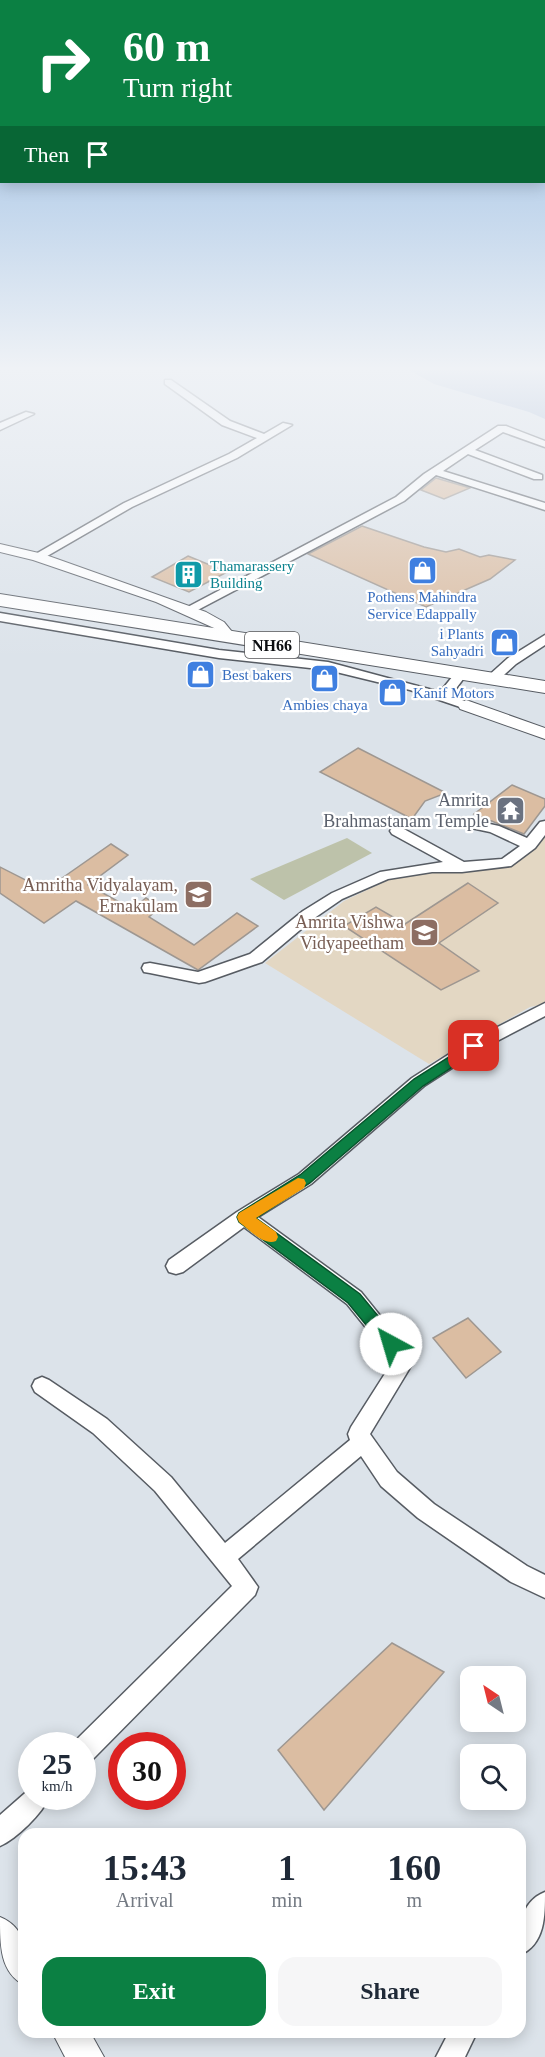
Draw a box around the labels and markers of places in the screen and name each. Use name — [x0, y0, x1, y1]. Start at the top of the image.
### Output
shop icon: Pothens Mahindra Service Edappally — [406, 554, 438, 586]
place label: Thamarassery Building — [210, 558, 295, 591]
building icon: Thamarassery Building — [173, 559, 205, 591]
place label: Pothens Mahindra Service Edappally — [367, 589, 477, 622]
place label: i Plants Sahyadri — [431, 626, 484, 659]
shop icon: i Plants Sahyadri — [489, 627, 521, 659]
shop icon: Best bakers — [185, 659, 217, 691]
shop icon: Ambies chaya — [309, 662, 341, 694]
place label: Best bakers — [222, 667, 292, 683]
shop icon: Kanif Motors — [376, 677, 408, 709]
place label: Kanif Motors — [413, 685, 494, 701]
place label: Ambies chaya — [282, 697, 368, 713]
place label: Amrita Brahmastanam Temple — [323, 790, 489, 831]
temple icon: Amrita Brahmastanam Temple — [494, 794, 526, 826]
place label: Amritha Vidyalayam, Ernakulam — [22, 875, 178, 916]
school or university icon: Amritha Vidyalayam, Ernakulam — [183, 879, 215, 911]
place label: Amrita Vishwa Vidyapeetham — [295, 912, 404, 953]
school or university icon: Amrita Vishwa Vidyapeetham — [409, 916, 441, 948]
pin — [448, 1020, 499, 1071]

